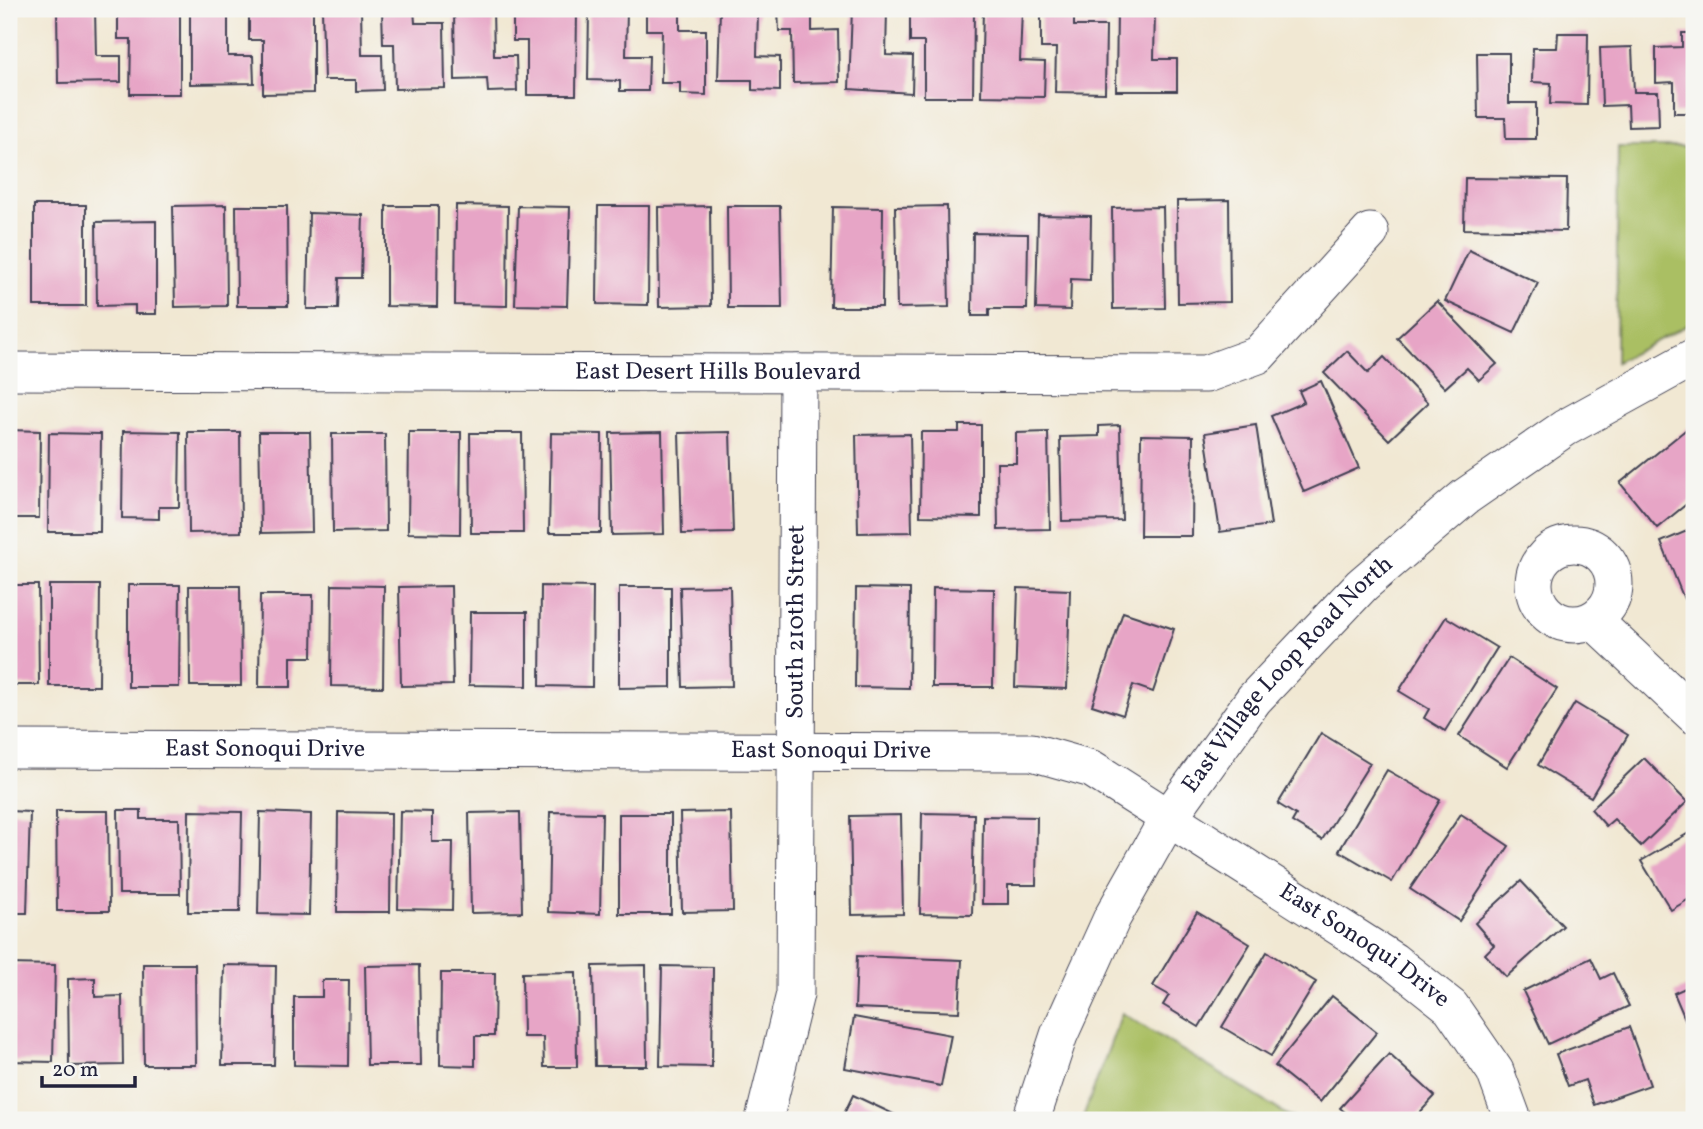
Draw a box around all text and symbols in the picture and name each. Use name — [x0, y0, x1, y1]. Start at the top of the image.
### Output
street label: East Desert Hills Boulevard — [575, 355, 861, 390]
street label: South 210th Street — [779, 525, 814, 719]
street label: East Village Loop Road North — [1174, 548, 1401, 800]
street label: East Sonoqui Drive — [165, 732, 365, 767]
street label: East Sonoqui Drive — [731, 734, 931, 769]
street label: East Sonoqui Drive — [1272, 875, 1457, 1016]
scale bar — [42, 1045, 135, 1089]
text: 20 m — [52, 1056, 98, 1085]

